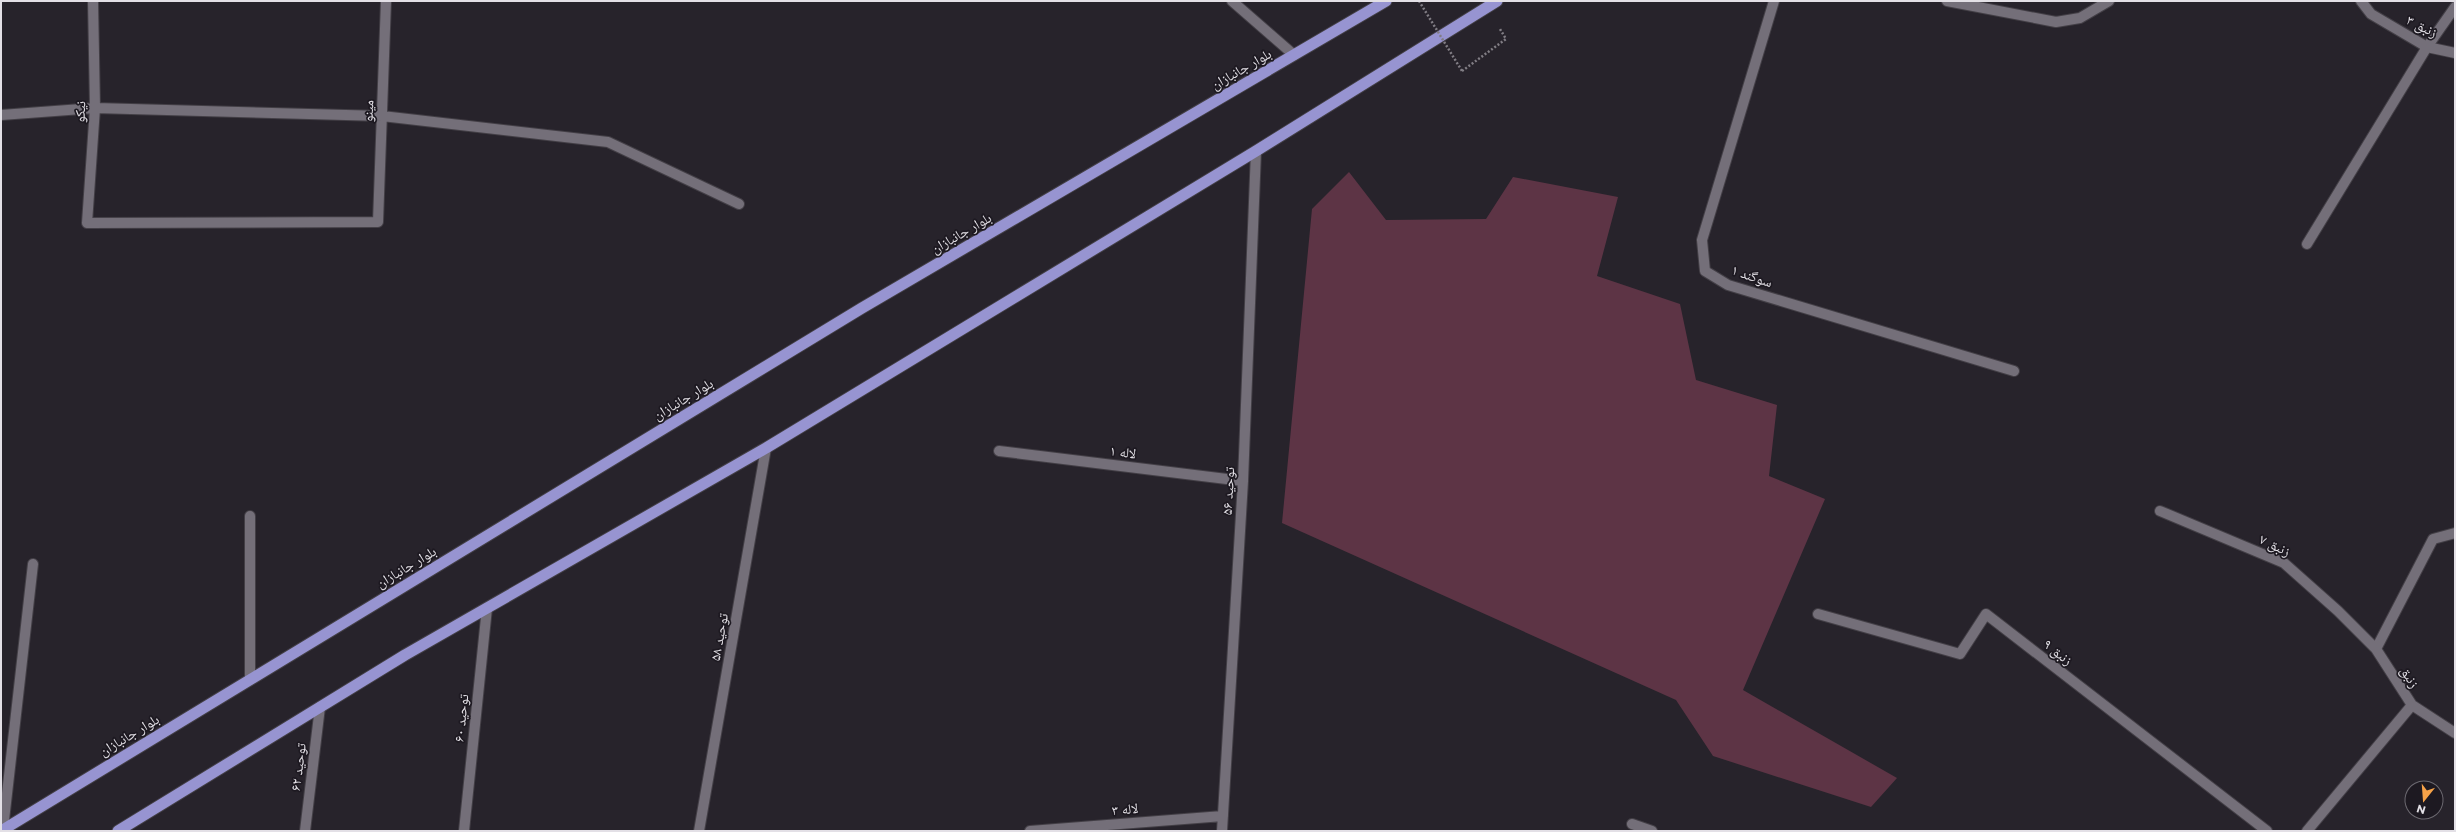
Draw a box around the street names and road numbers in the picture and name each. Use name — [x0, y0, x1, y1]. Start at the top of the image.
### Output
street label: زنبق ۳ — [2403, 11, 2440, 42]
street label: بلوار جانبازان — [1207, 44, 1275, 94]
street label: مینو — [359, 100, 377, 122]
street label: نیکو — [71, 101, 89, 123]
street label: بلوار جانبازان — [927, 208, 995, 258]
street label: سوگند ۱ — [1729, 261, 1775, 291]
street label: بلوار جانبازان — [650, 374, 717, 424]
street label: لاله ۱ — [1109, 441, 1137, 463]
street label: توحید ۵۶ — [1218, 466, 1238, 516]
street label: زنبق ۷ — [2256, 530, 2293, 561]
street label: بلوار جانبازان — [373, 542, 440, 592]
street label: توحید ۵۸ — [706, 612, 732, 662]
street label: زنبق ۹ — [2039, 635, 2076, 670]
street label: زنبق — [2396, 663, 2424, 692]
street label: توحید ۶۰ — [450, 693, 472, 743]
street label: بلوار جانبازان — [96, 710, 163, 760]
street label: توحید ۶۲ — [286, 742, 310, 792]
street label: لاله ۳ — [1111, 799, 1139, 819]

